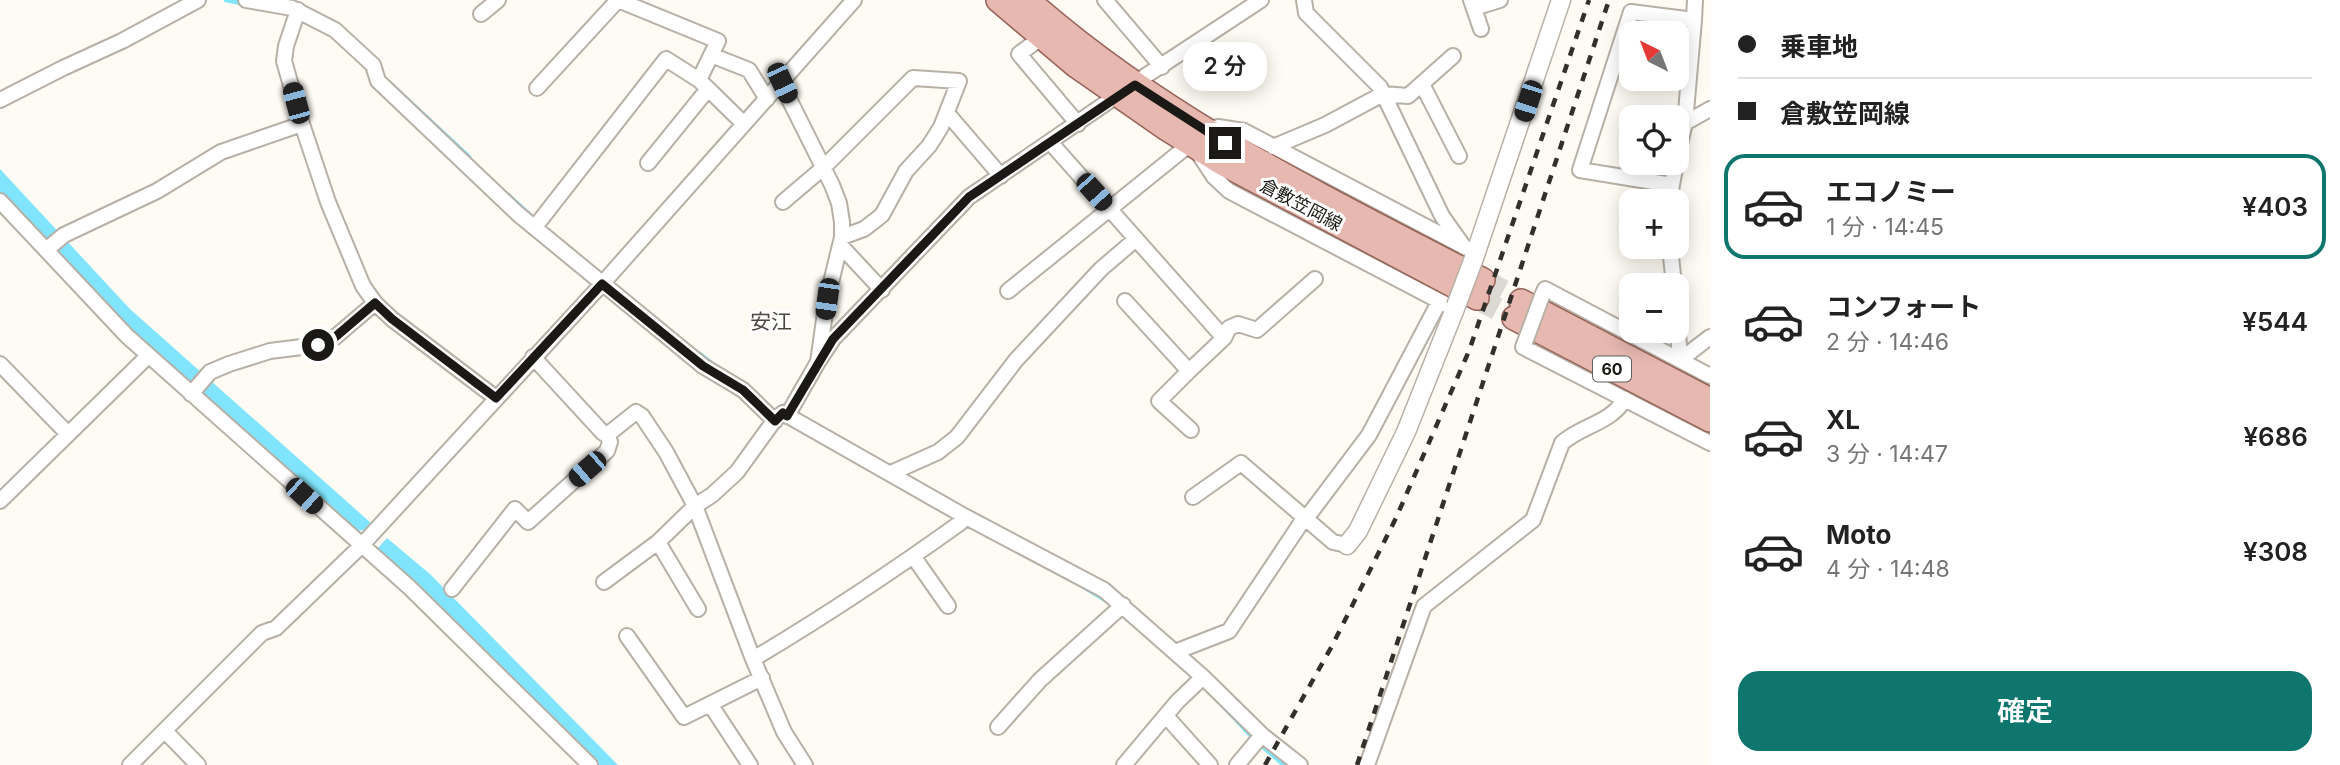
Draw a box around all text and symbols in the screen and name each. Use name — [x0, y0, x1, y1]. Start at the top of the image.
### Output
north arrow — [1619, 21, 1689, 91]
map controls — [1619, 21, 1689, 343]
text: 乗車地 — [1780, 31, 1858, 62]
callout: 2 分 — [1183, 41, 1267, 90]
text: 2 分 — [1203, 52, 1247, 80]
car — [764, 60, 801, 106]
car — [1512, 78, 1545, 124]
car — [281, 80, 312, 126]
text: 倉敷笠岡線 — [1780, 98, 1910, 129]
button: locate — [1619, 105, 1689, 175]
route end — [1209, 127, 1241, 159]
car — [1073, 169, 1116, 215]
street label: 倉敷笠岡線 — [1257, 174, 1346, 235]
icon: car — [1742, 175, 1805, 238]
text: エコノミー — [1826, 176, 1956, 207]
button: + — [1619, 189, 1689, 259]
text: ¥403 — [2242, 191, 2308, 222]
text: 1 分 · 14:45 — [1826, 213, 1944, 241]
button: − — [1619, 273, 1689, 343]
car — [814, 277, 841, 321]
icon: car — [1742, 290, 1805, 353]
text: コンフォート — [1826, 291, 1981, 322]
text: ¥544 — [2242, 306, 2308, 337]
district label: 安江 — [750, 309, 792, 334]
text: 2 分 · 14:46 — [1826, 328, 1949, 356]
route start — [302, 329, 334, 361]
road number: 60 — [1593, 356, 1631, 382]
text: XL — [1826, 404, 1860, 435]
icon: car — [1742, 405, 1805, 468]
text: ¥686 — [2243, 421, 2308, 452]
text: 3 分 · 14:47 — [1826, 440, 1948, 468]
car — [565, 447, 610, 491]
car — [282, 474, 327, 518]
text: Moto — [1826, 519, 1891, 550]
icon: car — [1742, 520, 1805, 583]
text: ¥308 — [2243, 536, 2308, 567]
text: 4 分 · 14:48 — [1826, 555, 1950, 583]
button: 確定 — [1738, 671, 2312, 751]

